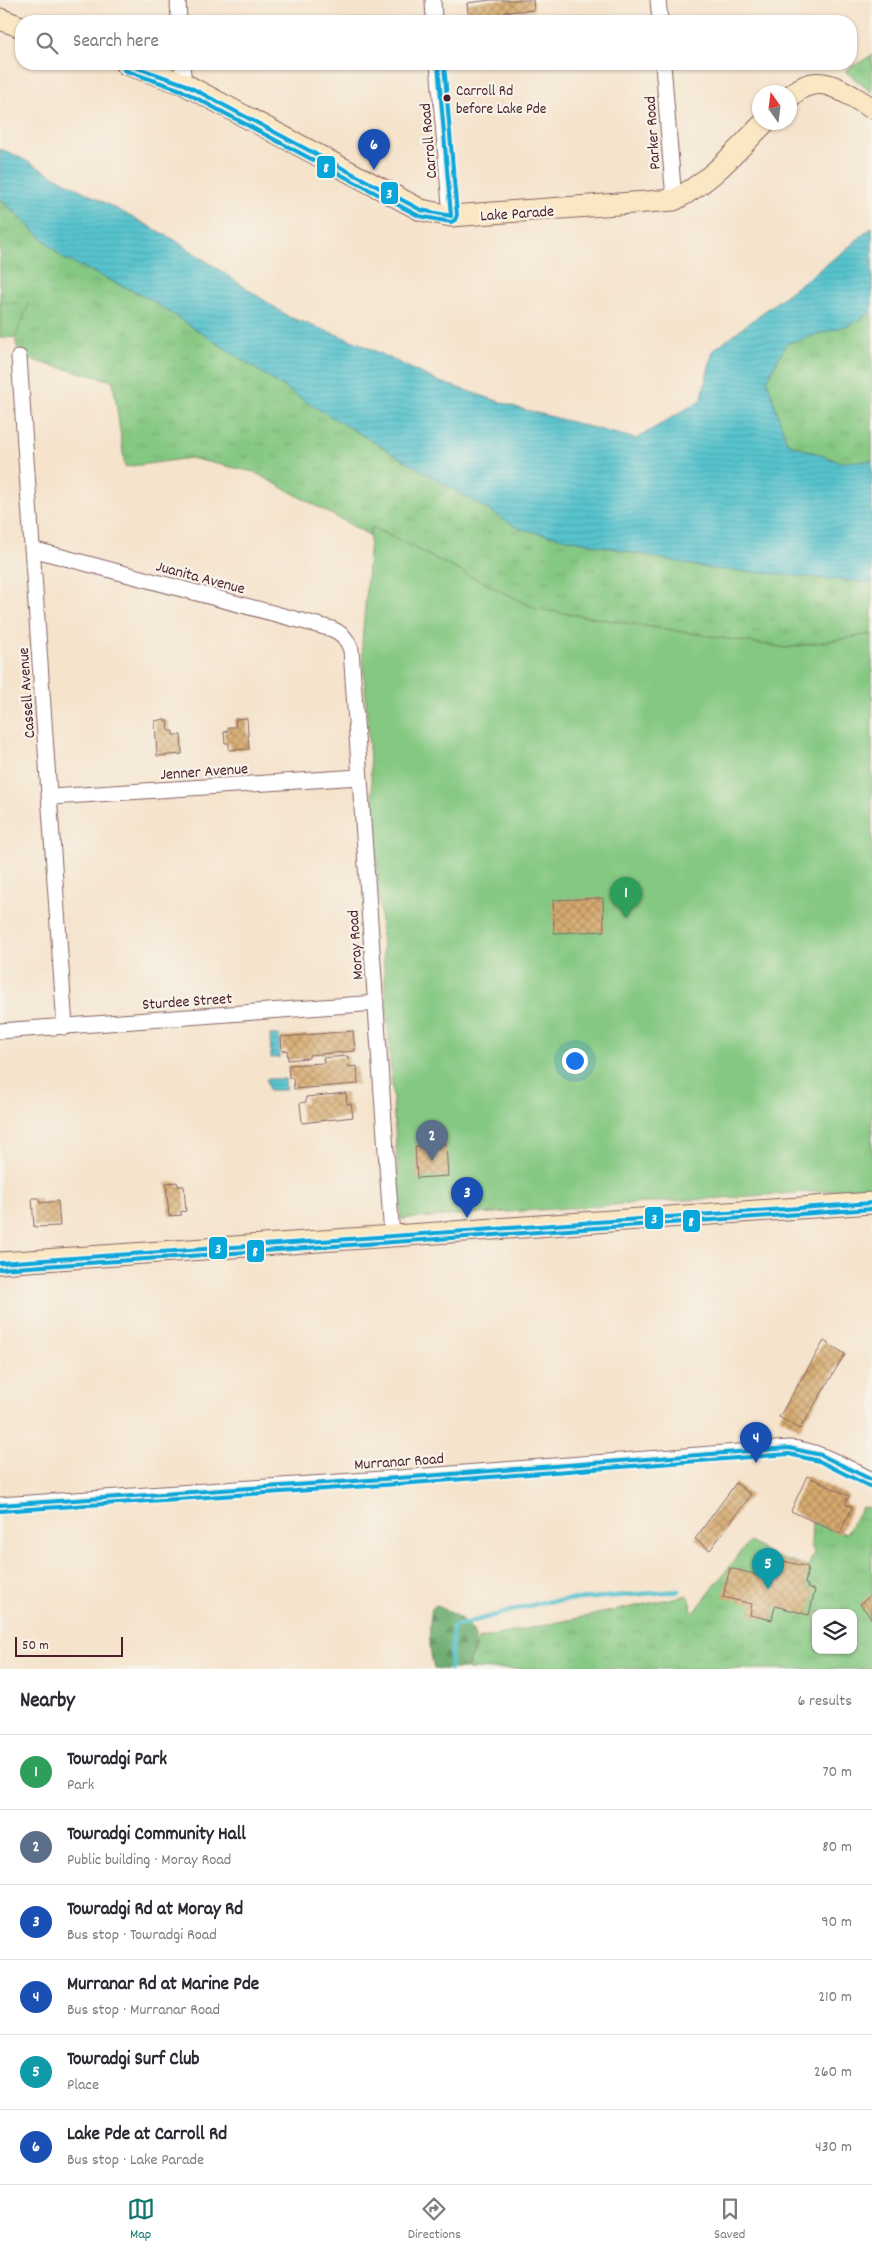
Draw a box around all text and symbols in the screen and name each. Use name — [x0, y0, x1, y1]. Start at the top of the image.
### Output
search box — [15, 15, 857, 70]
icon: search — [33, 29, 61, 57]
text: Search here — [73, 29, 159, 56]
place label: Carroll Rd before Lake Pde — [456, 81, 547, 121]
north arrow — [752, 85, 797, 130]
marker: Carroll Rd before Lake Pde — [442, 93, 452, 103]
street label: Parker Road — [639, 95, 668, 170]
street label: Carroll Road — [415, 102, 444, 179]
pin: 6 — [358, 129, 390, 170]
line badge: 8 — [316, 155, 336, 179]
text: 8 — [323, 159, 329, 179]
line badge: 3 — [380, 181, 399, 205]
text: 3 — [386, 185, 392, 205]
street label: Lake Parade — [479, 200, 555, 229]
street label: Juanita Avenue — [153, 555, 247, 601]
street label: Cassell Avenue — [13, 647, 42, 739]
street label: Jenner Avenue — [159, 758, 249, 787]
pin: 1 — [610, 877, 642, 918]
street label: Moray Road — [343, 909, 370, 981]
street label: Sturdee Street — [142, 988, 233, 1017]
your location — [562, 1048, 588, 1074]
pin: 2 — [416, 1120, 448, 1161]
pin: 3 — [451, 1177, 483, 1218]
line badge: 3 — [644, 1206, 664, 1230]
line badge: 8 — [682, 1209, 701, 1233]
text: 3 — [651, 1210, 657, 1230]
text: 8 — [688, 1213, 694, 1233]
line badge: 3 — [208, 1236, 228, 1260]
line badge: 8 — [246, 1239, 265, 1263]
text: 3 — [215, 1240, 221, 1260]
text: 8 — [252, 1243, 258, 1263]
pin: 4 — [740, 1422, 772, 1463]
street label: Murranar Road — [353, 1448, 445, 1477]
pin: 5 — [752, 1548, 784, 1589]
map controls — [812, 1609, 857, 1654]
button: layers — [812, 1609, 857, 1654]
scale bar — [15, 1634, 122, 1657]
text: 50 m — [22, 1636, 49, 1656]
text: Nearby — [20, 1687, 75, 1717]
text: 6 results — [797, 1690, 852, 1713]
text: Towradgi Park — [67, 1747, 167, 1774]
text: 1 — [34, 1761, 38, 1784]
text: 70 m — [822, 1761, 852, 1784]
text: Park — [67, 1774, 94, 1797]
text: Towradgi Community Hall — [67, 1822, 246, 1849]
text: 2 — [33, 1836, 40, 1859]
text: 80 m — [822, 1836, 852, 1859]
text: Public building · Moray Road — [67, 1849, 231, 1872]
text: Towradgi Rd at Moray Rd — [67, 1897, 243, 1924]
text: 3 — [32, 1911, 40, 1934]
text: 90 m — [821, 1911, 852, 1934]
text: Bus stop · Towradgi Road — [67, 1924, 217, 1947]
text: Murranar Rd at Marine Pde — [67, 1972, 259, 1999]
text: 4 — [33, 1986, 39, 2009]
text: 210 m — [818, 1986, 852, 2009]
text: Bus stop · Murranar Road — [67, 1999, 220, 2022]
text: Towradgi Surf Club — [67, 2047, 200, 2074]
text: 5 — [32, 2061, 40, 2084]
text: 260 m — [814, 2061, 852, 2084]
text: Place — [67, 2074, 99, 2097]
text: Lake Pde at Carroll Rd — [67, 2122, 227, 2149]
text: 6 — [32, 2136, 40, 2159]
text: 430 m — [815, 2136, 852, 2159]
text: Bus stop · Lake Parade — [67, 2149, 204, 2172]
tab: Map — [127, 2195, 155, 2245]
tab: Directions — [408, 2195, 461, 2245]
tab: Saved — [714, 2195, 745, 2245]

